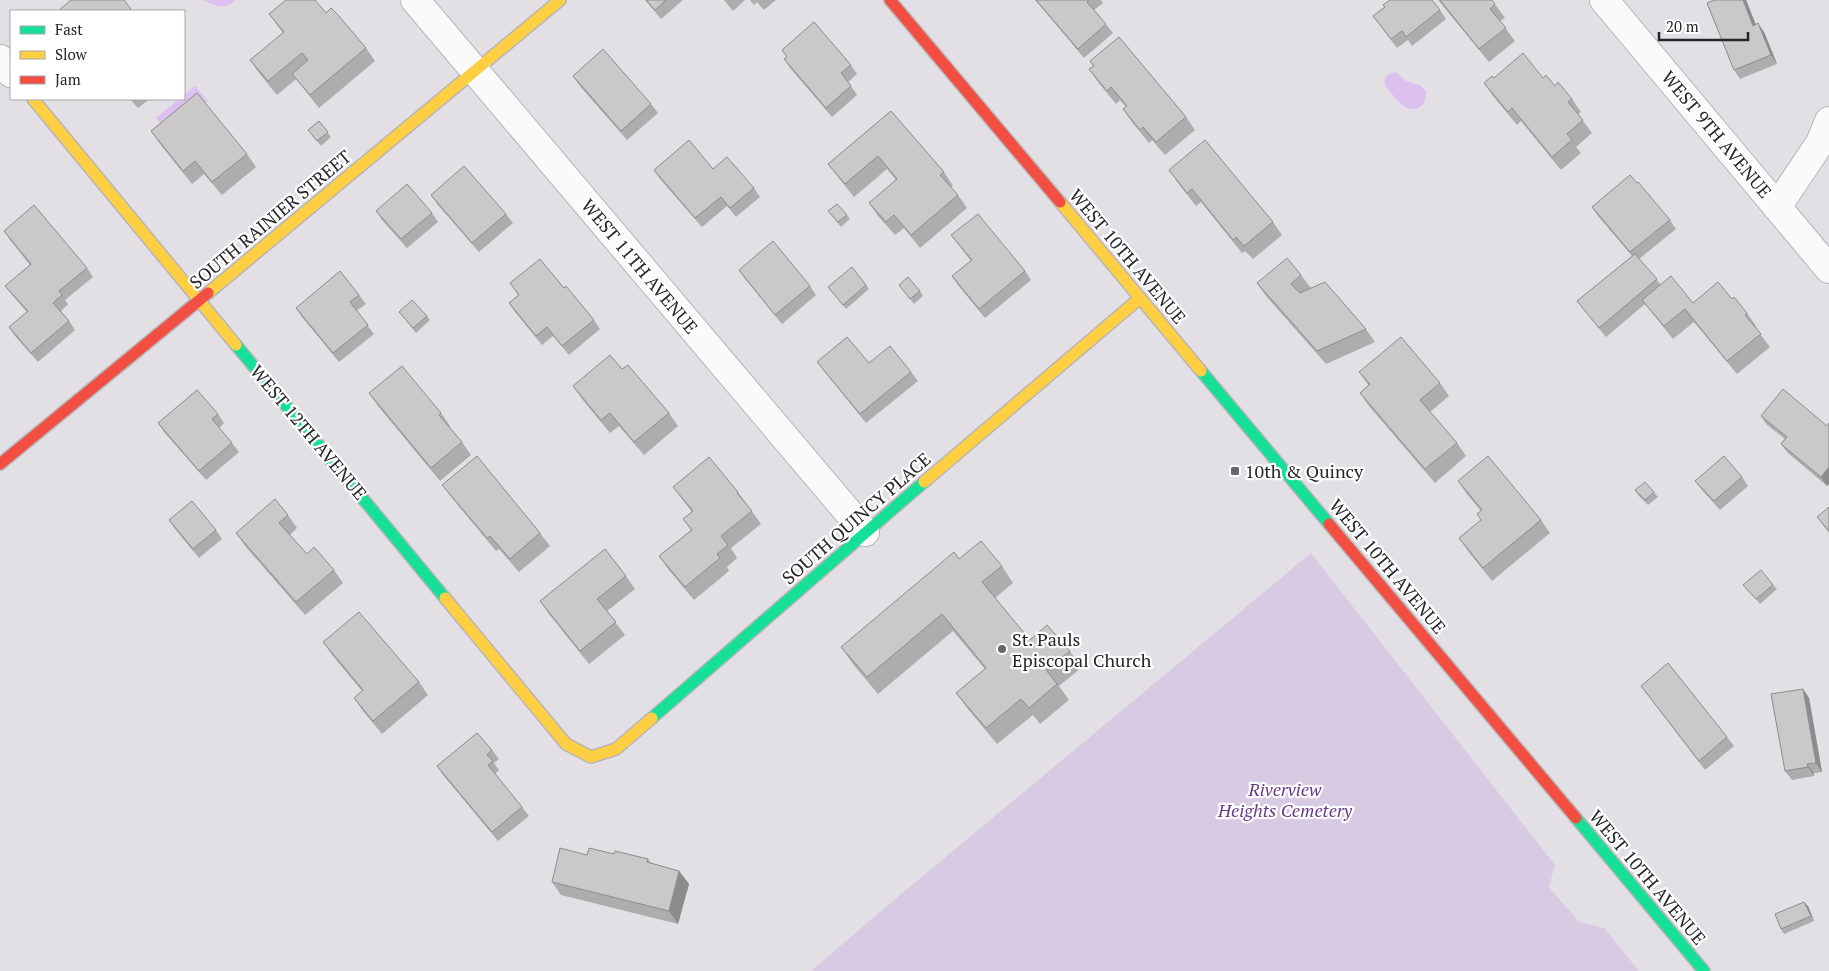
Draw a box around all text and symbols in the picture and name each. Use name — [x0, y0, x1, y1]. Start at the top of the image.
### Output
legend — [10, 10, 185, 100]
scale bar — [1659, 10, 1748, 42]
text: 20 m — [1666, 16, 1699, 36]
text: Fast — [55, 19, 83, 39]
text: Slow — [55, 44, 88, 64]
street label: WEST 9TH AVENUE — [1657, 65, 1777, 203]
text: Jam — [55, 69, 81, 89]
street label: SOUTH RAINIER STREET — [184, 144, 356, 294]
street label: WEST 10TH AVENUE — [1065, 184, 1191, 328]
street label: WEST 11TH AVENUE — [577, 194, 703, 338]
street label: WEST 12TH AVENUE — [246, 360, 372, 504]
street label: SOUTH QUINCY PLACE — [777, 447, 935, 589]
place label: 10th & Quincy — [1245, 459, 1364, 483]
marker: 10th & Quincy — [1229, 465, 1241, 477]
street label: WEST 10TH AVENUE — [1325, 494, 1451, 638]
place label: St. Pauls Episcopal Church — [1012, 627, 1152, 672]
marker: St. Pauls Episcopal Church — [996, 643, 1008, 655]
park label: Riverview Heights Cemetery — [1217, 777, 1353, 822]
street label: WEST 10TH AVENUE — [1585, 805, 1711, 949]

